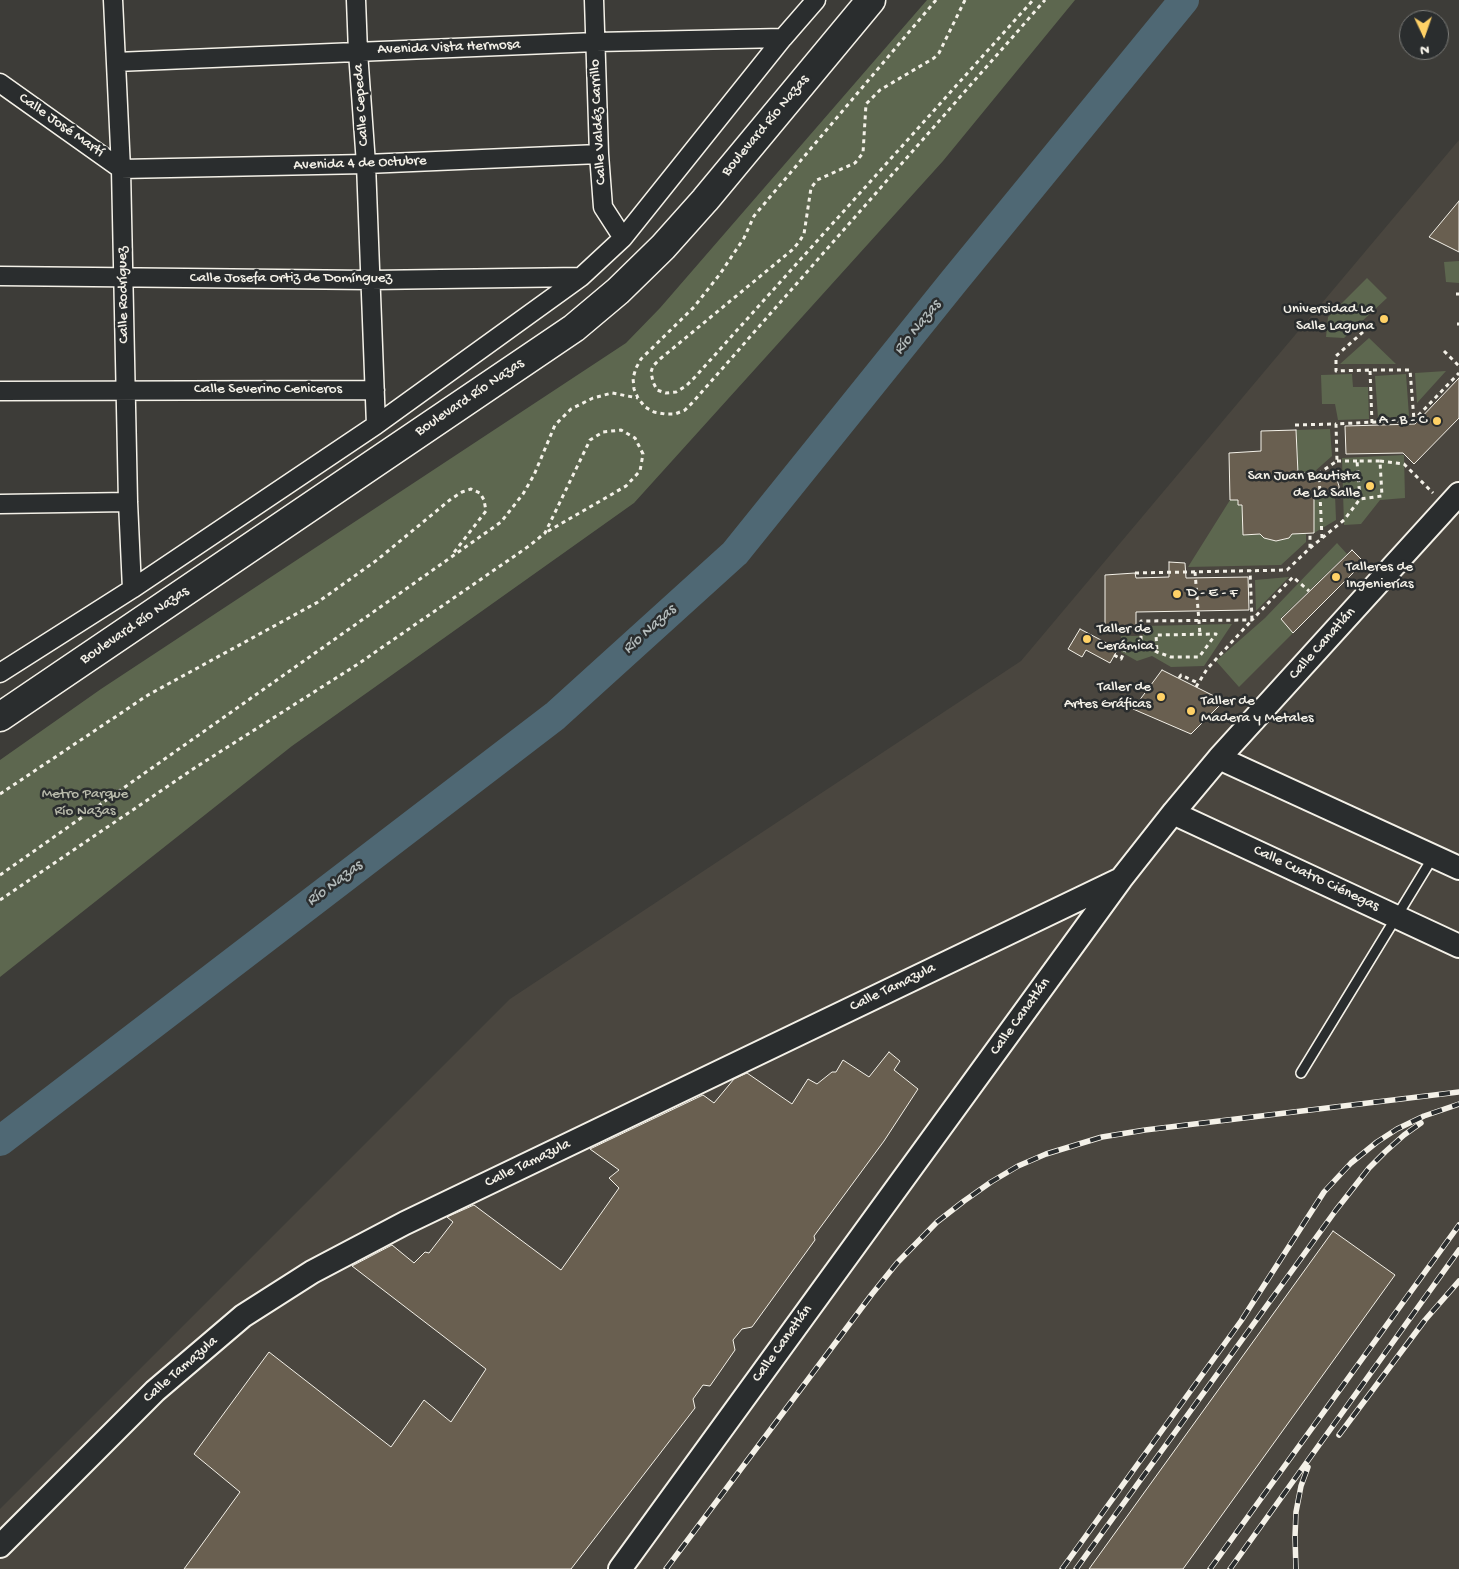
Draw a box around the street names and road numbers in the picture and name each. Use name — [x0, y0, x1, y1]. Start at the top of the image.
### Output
street label: Avenida Vista Hermosa — [377, 37, 521, 59]
street label: Calle Valdéz Carrillo — [587, 59, 611, 185]
street label: Calle Cepeda — [350, 63, 374, 147]
street label: Boulevard Río Nazas — [718, 72, 814, 180]
street label: Calle José Martí — [15, 90, 107, 162]
street label: Avenida 4 de Octubre — [293, 153, 427, 175]
street label: Calle Rodríguez — [114, 246, 134, 344]
street label: Calle Josefa Ortiz de Domínguez — [190, 270, 392, 288]
street label: Boulevard Río Nazas — [412, 355, 528, 441]
street label: Calle Severino Ceniceros — [194, 381, 342, 399]
street label: Boulevard Río Nazas — [77, 583, 193, 669]
street label: Calle Canatlán — [1286, 604, 1360, 684]
street label: Calle Cuatro Ciénegas — [1250, 842, 1382, 916]
street label: Calle Tamazula — [847, 960, 939, 1016]
street label: Calle Canatlán — [987, 975, 1055, 1059]
street label: Calle Tamazula — [482, 1136, 574, 1192]
street label: Calle Canatlán — [749, 1302, 817, 1386]
street label: Calle Tamazula — [140, 1333, 222, 1407]

